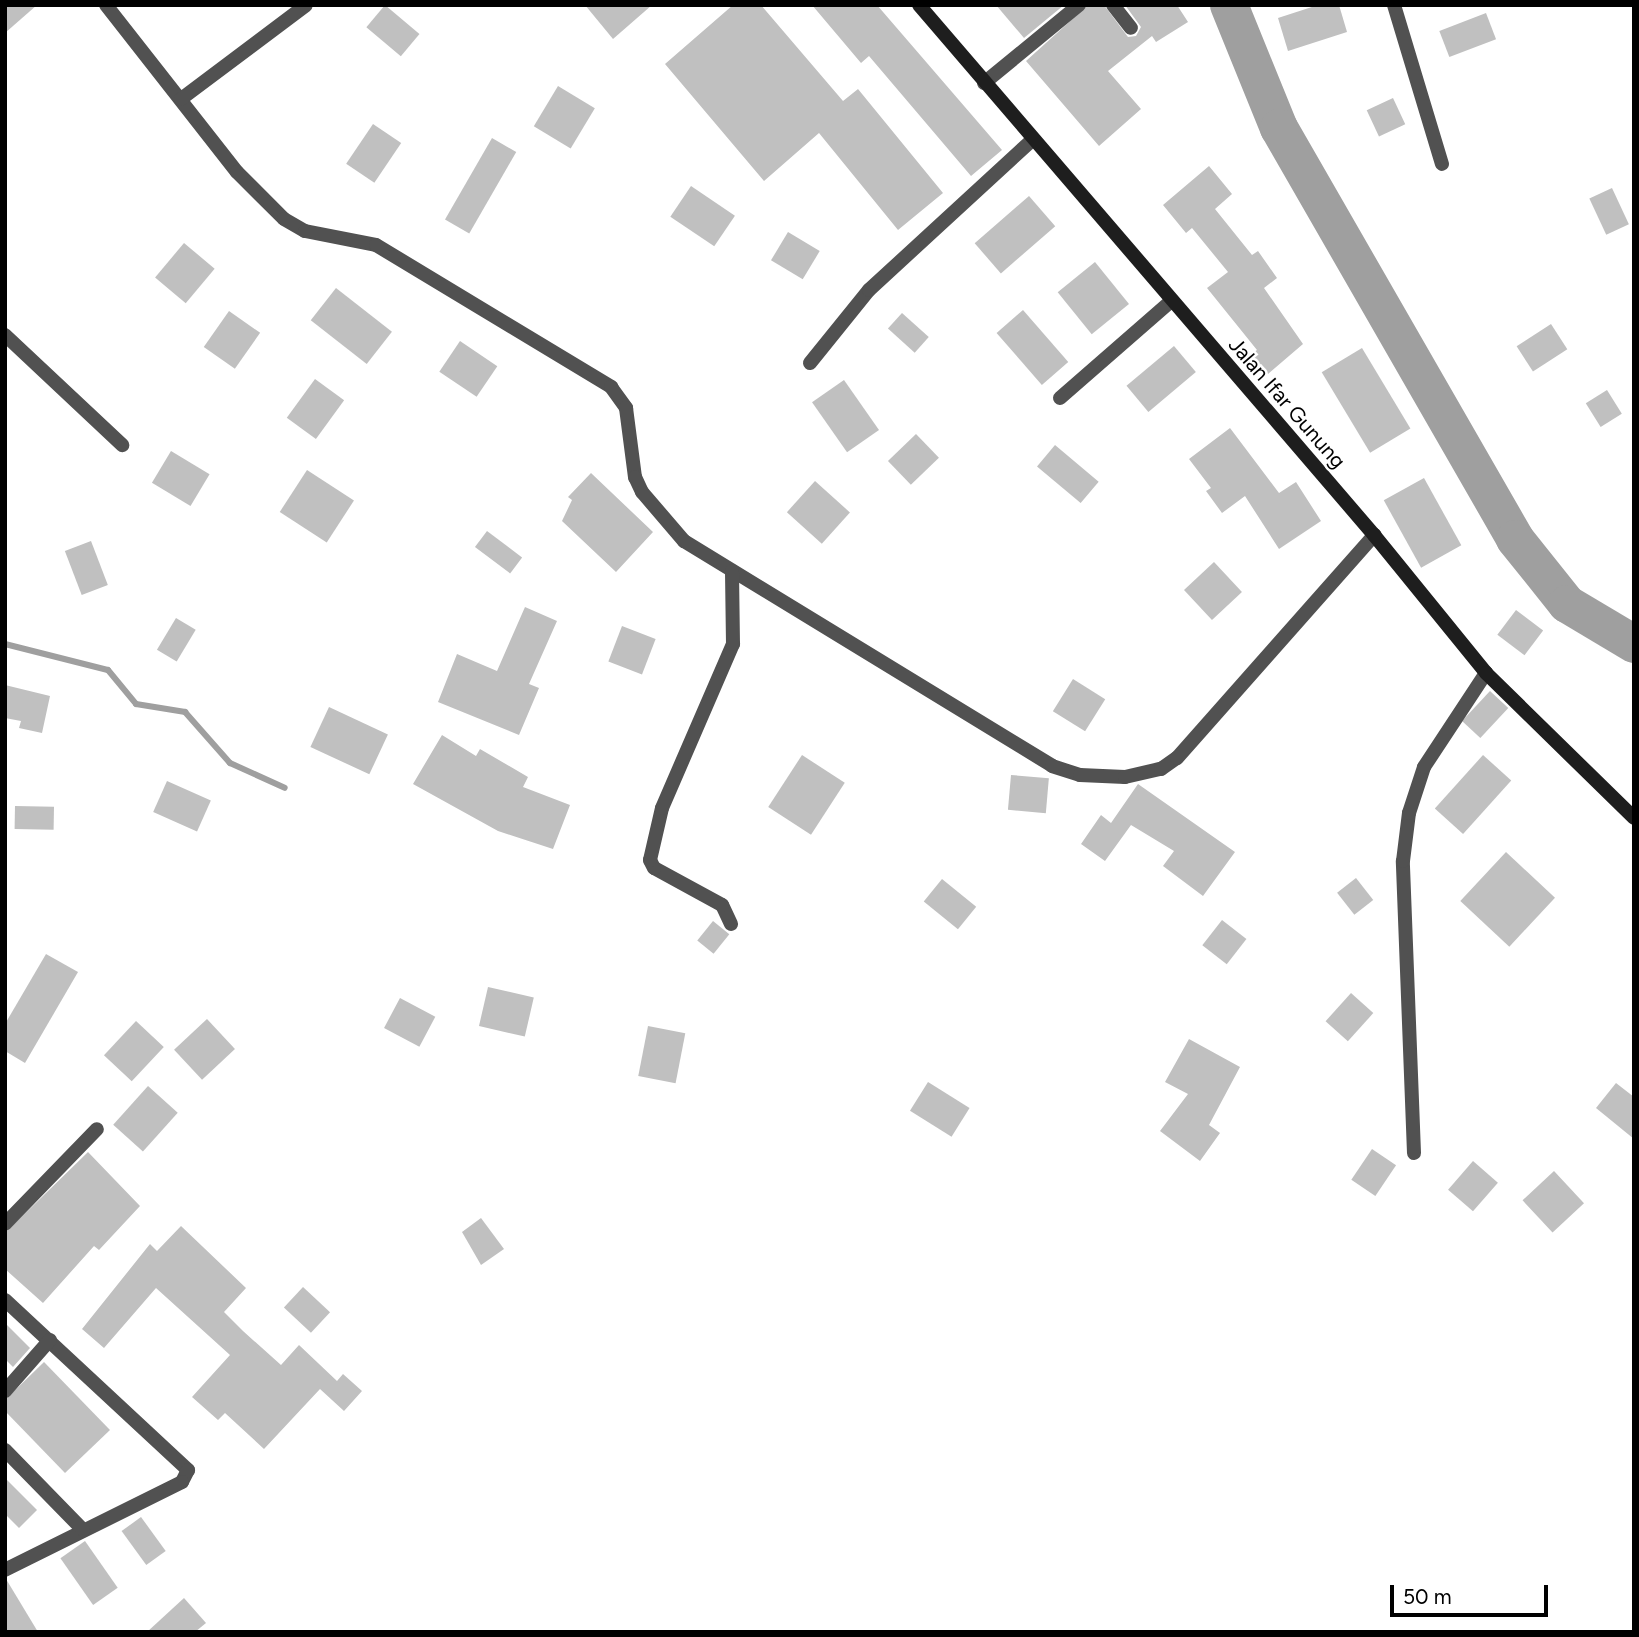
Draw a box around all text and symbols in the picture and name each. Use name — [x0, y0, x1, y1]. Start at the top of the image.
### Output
street label: Jalan Ifar Gunung — [1223, 332, 1351, 474]
scale bar — [1394, 1570, 1552, 1614]
text: 50 m — [1403, 1584, 1452, 1609]

